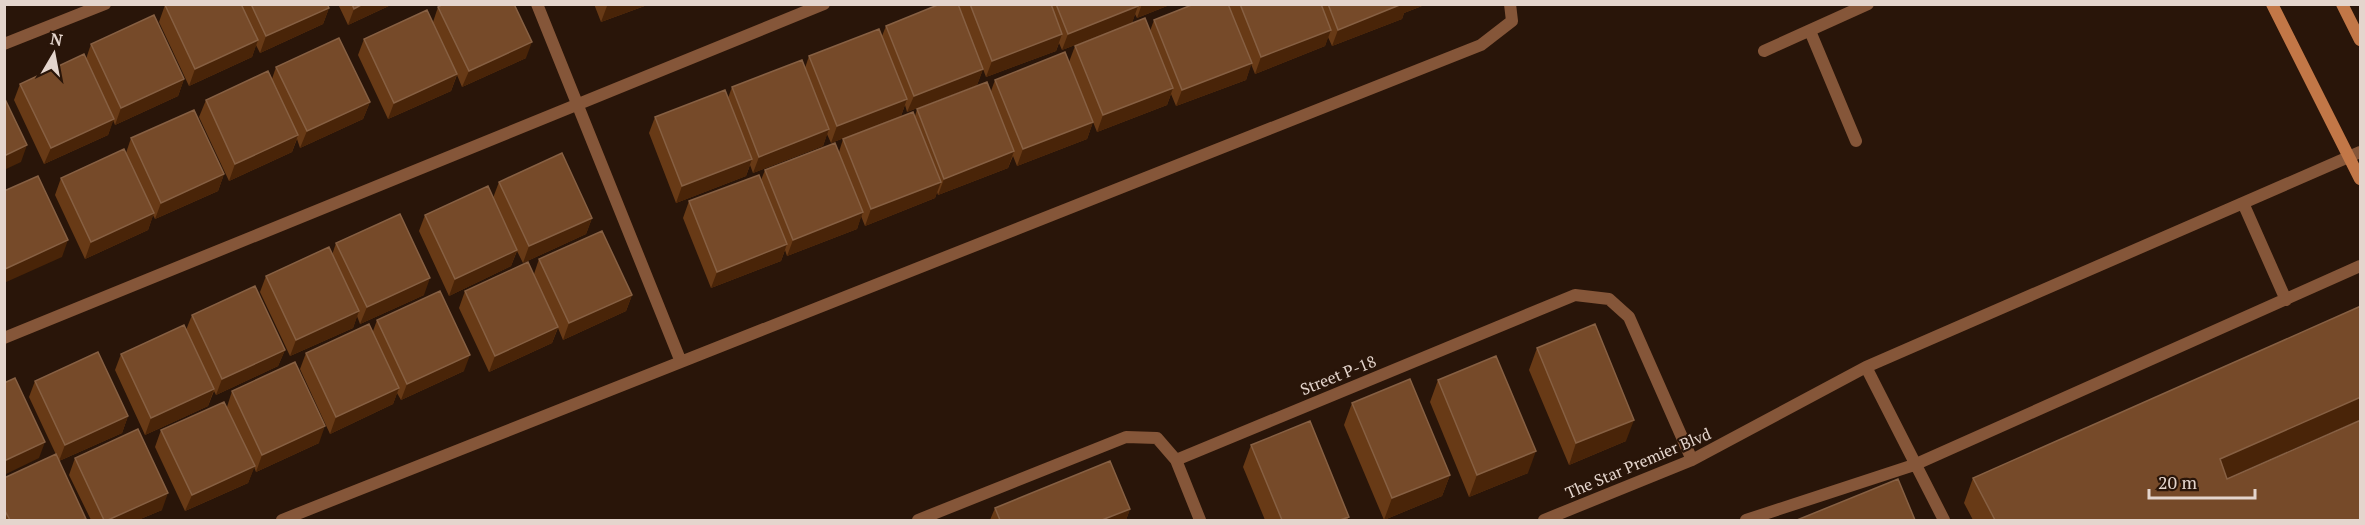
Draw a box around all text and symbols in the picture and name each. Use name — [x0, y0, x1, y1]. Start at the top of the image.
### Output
north arrow — [24, 24, 84, 84]
text: N — [49, 27, 64, 51]
street label: Street P-18 — [1297, 350, 1379, 400]
street label: The Star Premier Blvd — [1562, 422, 1714, 504]
scale bar — [2149, 462, 2256, 500]
text: 20 m — [2158, 470, 2198, 494]

